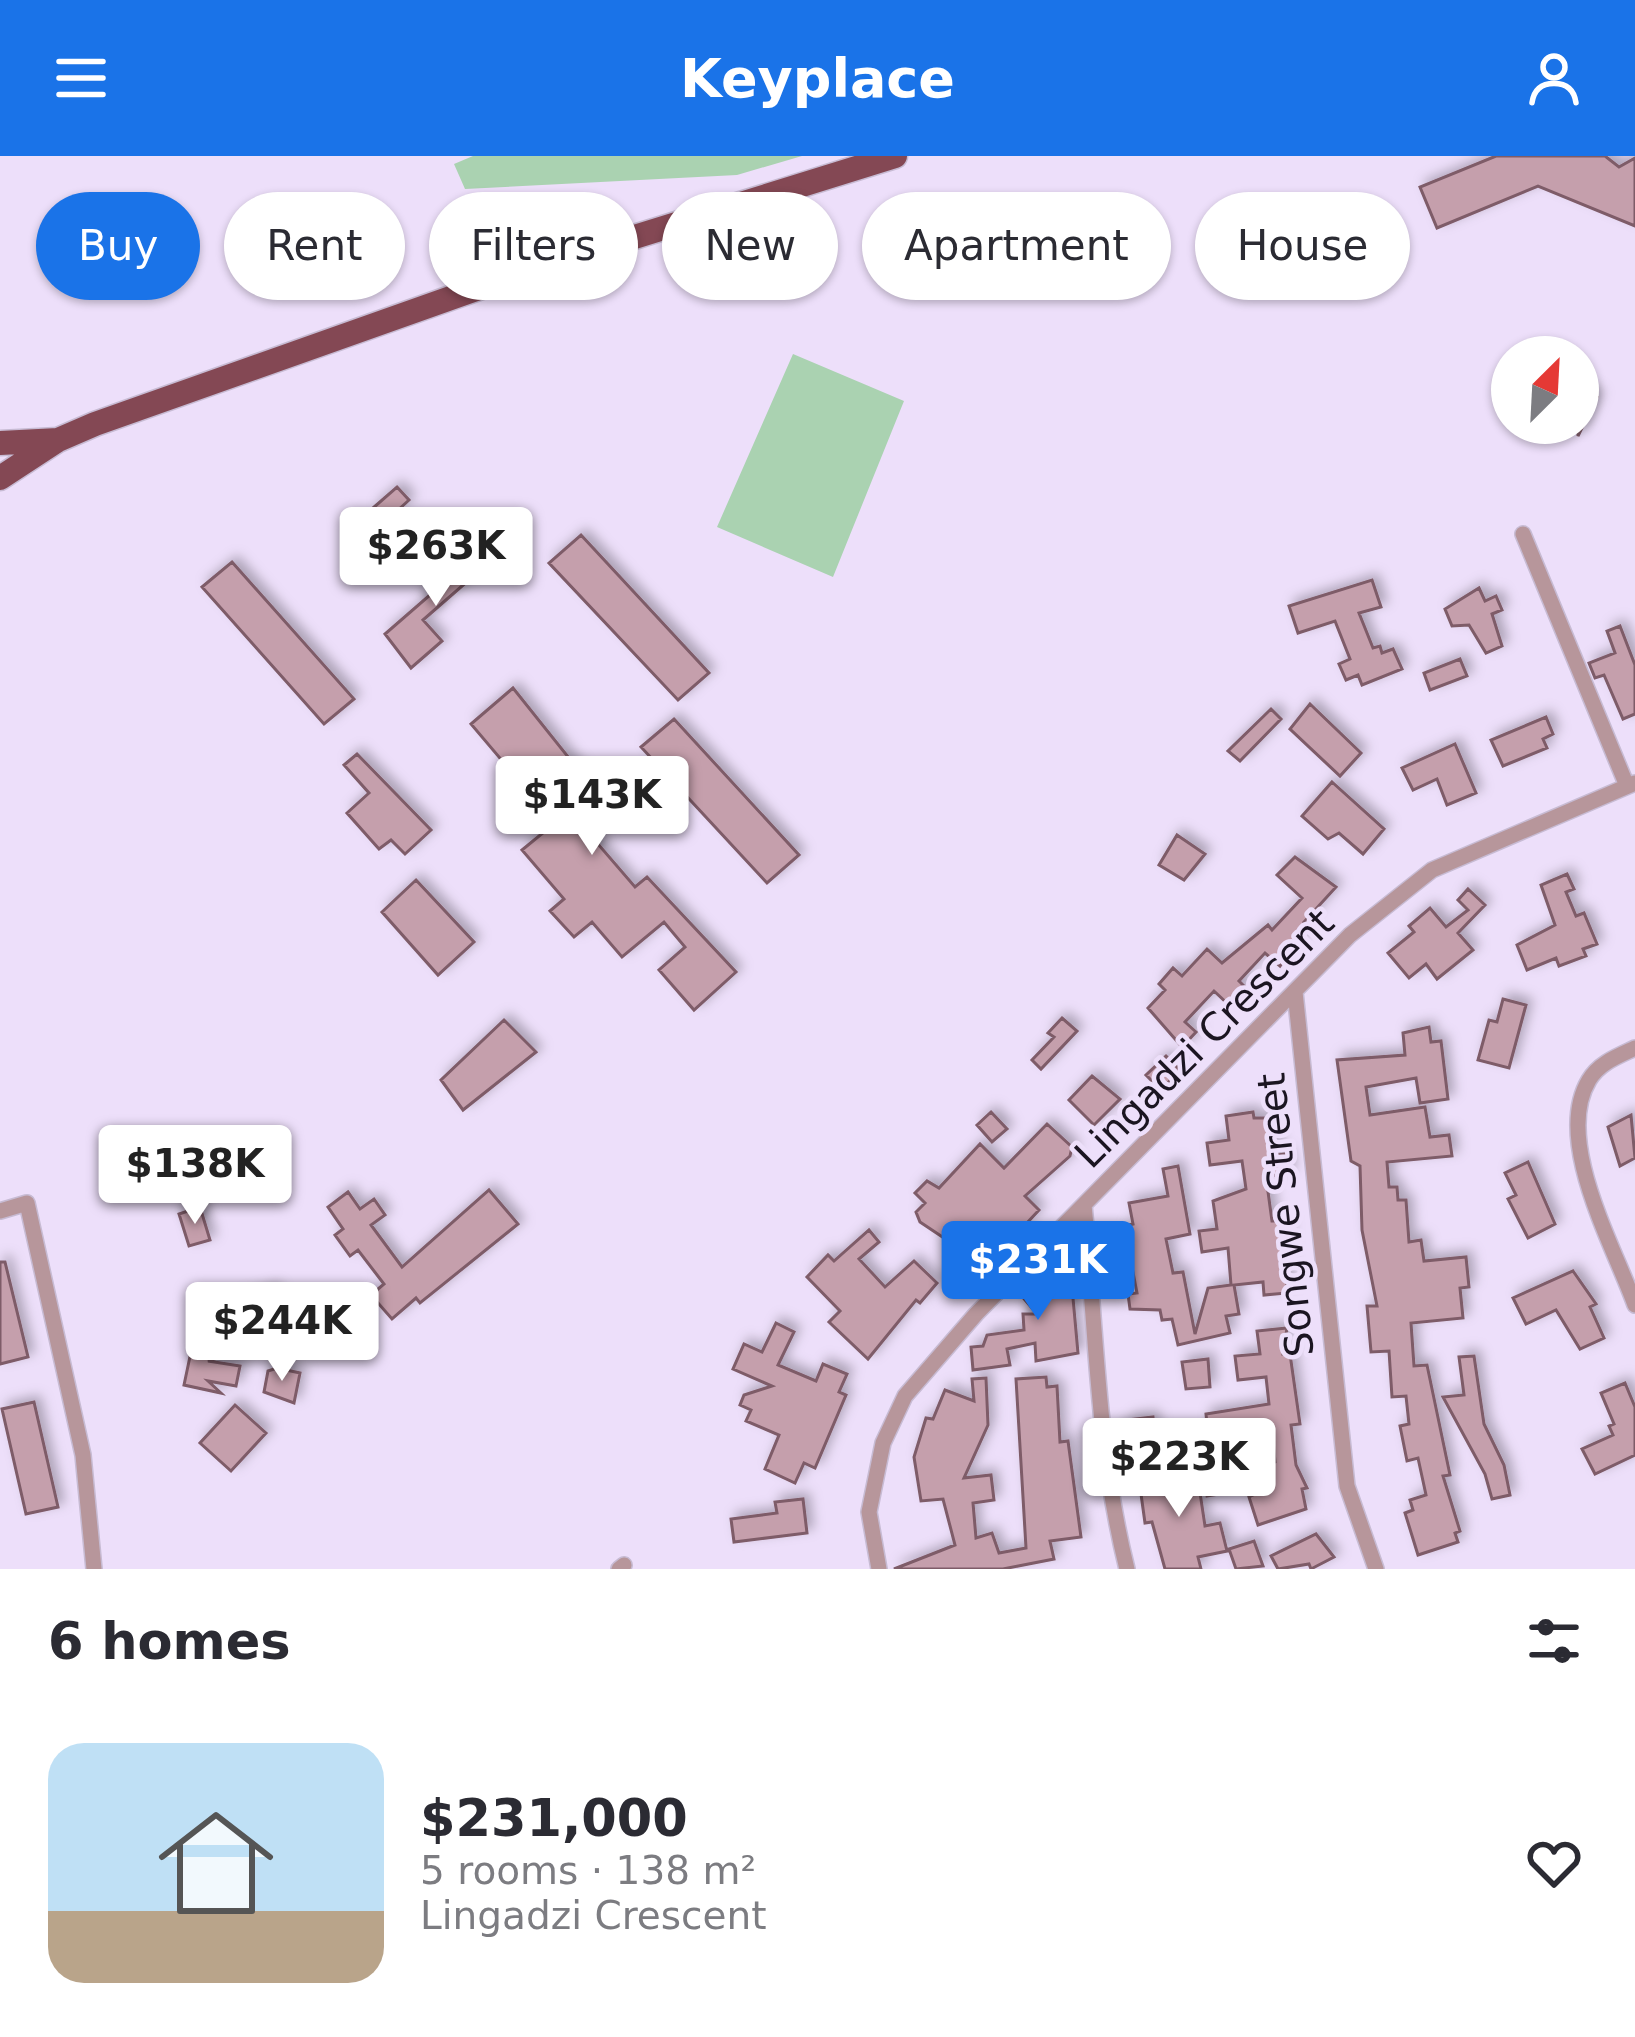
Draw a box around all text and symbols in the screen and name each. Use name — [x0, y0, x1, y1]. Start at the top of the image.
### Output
icon: menu — [48, 45, 114, 111]
icon: person — [1521, 45, 1587, 111]
text: Keyplace — [680, 47, 955, 110]
chip: Buy — [36, 192, 200, 300]
chip: Rent — [224, 192, 405, 300]
chip: Filters — [429, 192, 638, 300]
chip: New — [662, 192, 838, 300]
chip: Apartment — [862, 192, 1171, 300]
chip: House — [1195, 192, 1410, 300]
north arrow — [1491, 336, 1599, 444]
map controls — [1491, 336, 1599, 444]
pin: $263K — [352, 507, 520, 609]
text: $263K — [367, 523, 505, 568]
pin: $143K — [508, 756, 676, 858]
text: $143K — [523, 772, 661, 817]
street label: Lingadzi Crescent — [1066, 900, 1343, 1177]
street label: Songwe Street — [1248, 1071, 1323, 1359]
pin: $138K — [111, 1125, 279, 1227]
text: $138K — [126, 1141, 264, 1186]
pin: $231K — [954, 1221, 1122, 1323]
text: $231K — [969, 1237, 1107, 1282]
pin: $244K — [198, 1282, 366, 1384]
text: $244K — [213, 1298, 351, 1343]
pin: $223K — [1095, 1418, 1263, 1520]
text: $223K — [1110, 1434, 1248, 1479]
icon: filters — [1521, 1608, 1587, 1674]
text: 6 homes — [48, 1612, 291, 1671]
text: $231,000 — [420, 1789, 688, 1848]
icon: home — [144, 1791, 288, 1935]
icon: heart — [1521, 1830, 1587, 1896]
text: 5 rooms · 138 m² — [420, 1848, 756, 1893]
text: Lingadzi Crescent — [420, 1893, 767, 1938]

